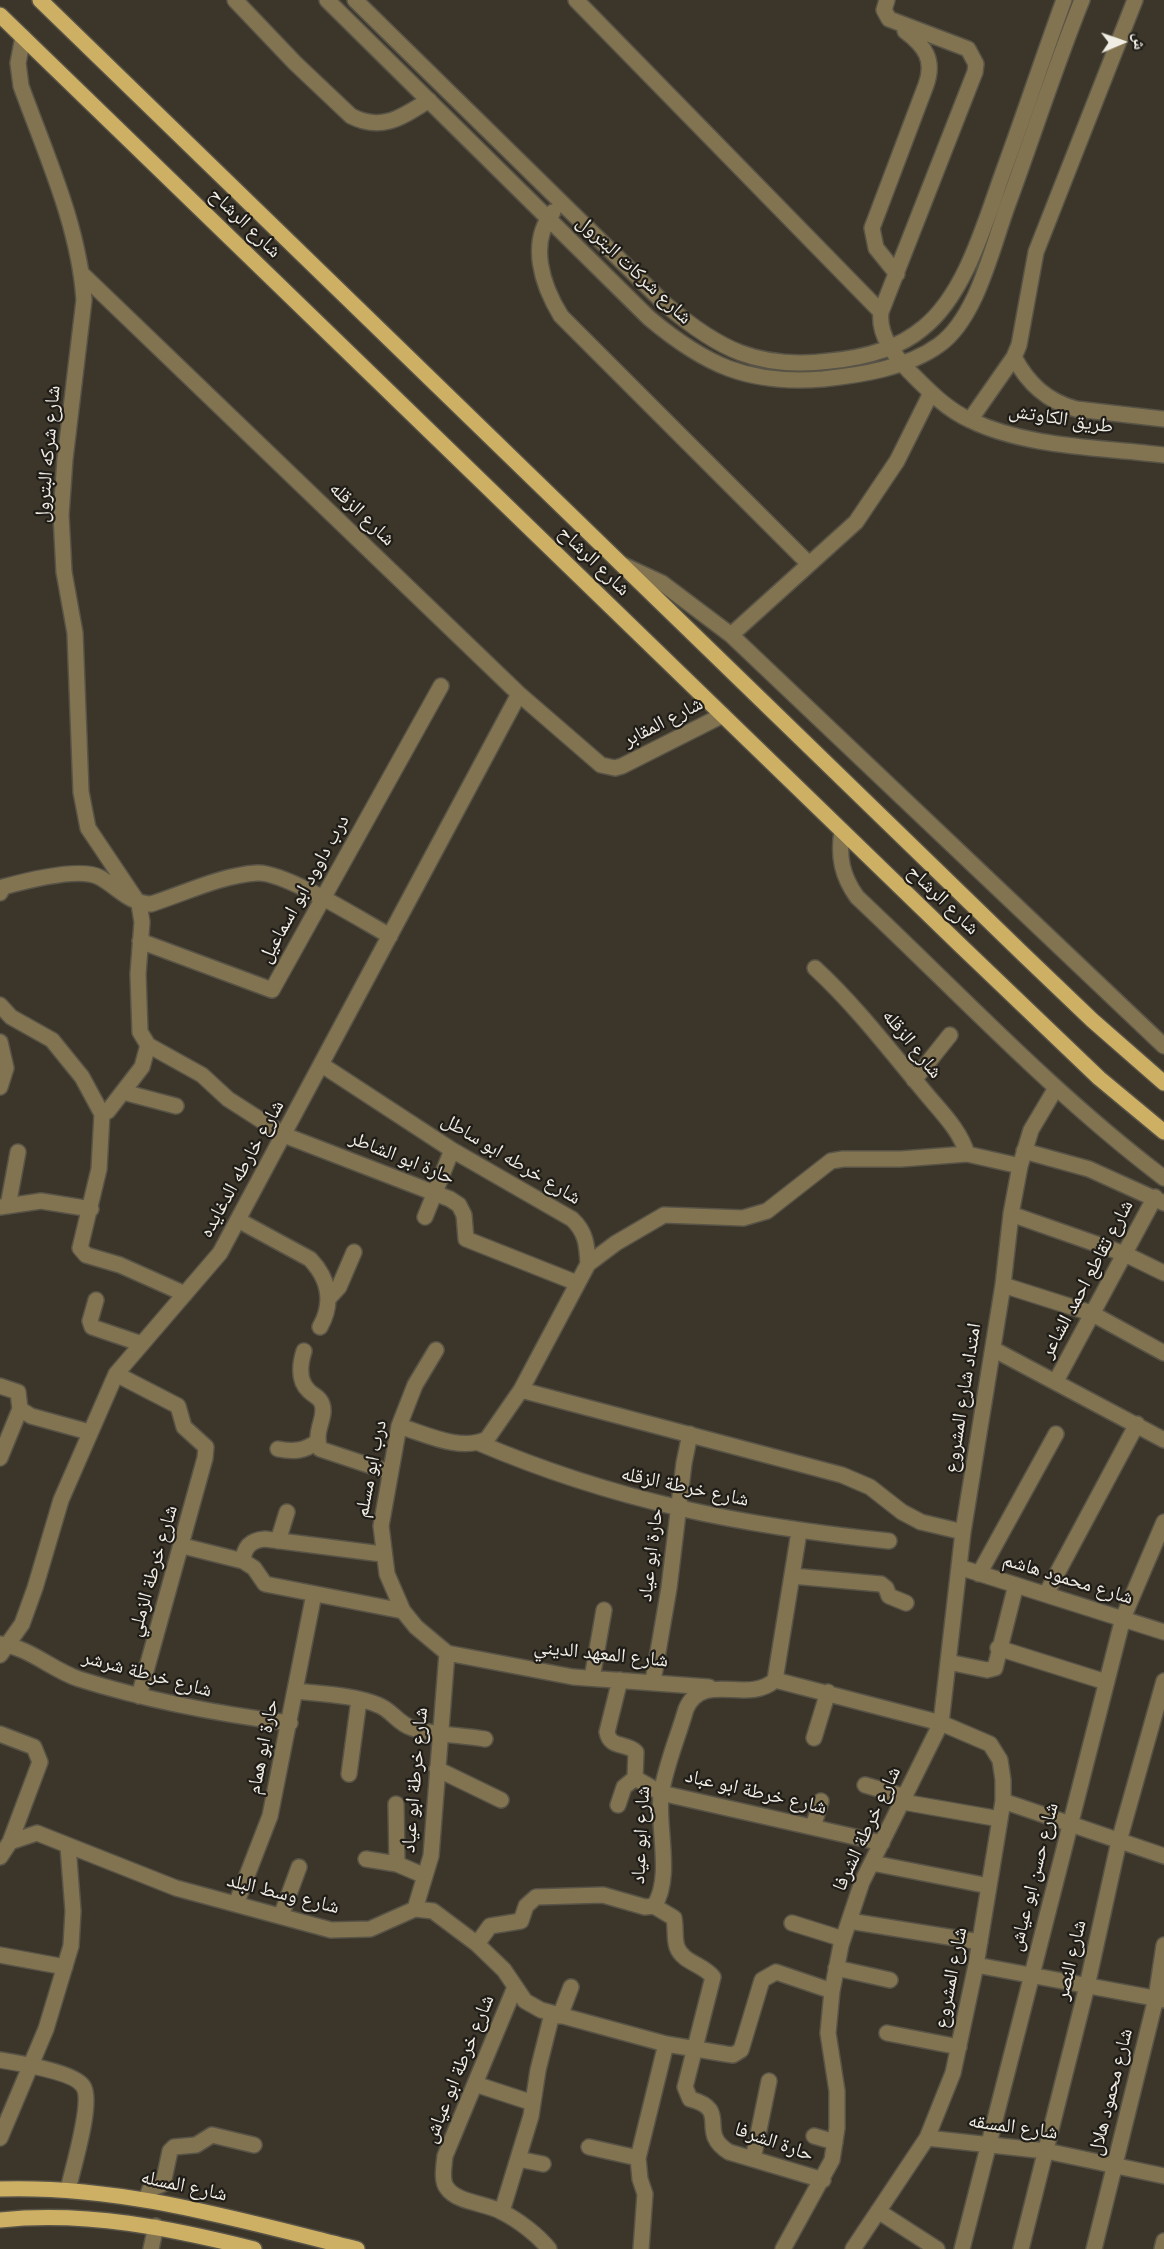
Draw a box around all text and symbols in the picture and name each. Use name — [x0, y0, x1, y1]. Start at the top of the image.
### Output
north arrow — [1092, 12, 1152, 72]
text: ش — [1129, 32, 1151, 50]
street label: شارع الرشاح — [204, 183, 286, 263]
street label: شارع شركات البترول — [571, 210, 697, 330]
street label: شارع شركه البترول — [30, 384, 66, 524]
street label: طريق الكاوتش — [1007, 399, 1115, 439]
street label: شارع الزقله — [324, 477, 400, 551]
street label: شارع الرشاح — [553, 521, 635, 601]
street label: شارع المقابر — [619, 692, 707, 752]
street label: درب داوود ابو اسماعيل — [253, 811, 355, 967]
street label: شارع الرشاح — [902, 860, 984, 940]
street label: شارع الزقله — [877, 1004, 947, 1084]
street label: شارع خارطه الدغايده — [194, 1096, 290, 1242]
street label: شارع خرطه ابو ساطل — [437, 1108, 585, 1210]
street label: حارة ابو الشاطر — [346, 1126, 458, 1190]
street label: شارع تقاطع احمد الشاعر — [1035, 1196, 1139, 1362]
street label: امتداد شارع المشروع — [939, 1321, 987, 1475]
street label: درب ابو مسلم — [350, 1418, 392, 1520]
street label: شارع خرطة الزقله — [619, 1462, 751, 1512]
street label: شارع خرطة الزملي — [123, 1503, 183, 1639]
street label: حارة ابو عياد — [633, 1507, 669, 1603]
street label: شارع محمود هاشم — [1000, 1548, 1136, 1610]
street label: شارع المعهد الديني — [532, 1635, 670, 1673]
street label: شارع خرطة شرشر — [80, 1645, 214, 1703]
street label: حارة ابو همام — [242, 1697, 284, 1797]
street label: شارع خرطة ابو عياد — [397, 1706, 433, 1854]
street label: شارع خرطة الشرفا — [828, 1763, 906, 1895]
street label: شارع خرطة ابو عباد — [683, 1764, 829, 1820]
street label: شارع ابو عياد — [626, 1785, 656, 1885]
street label: شارع حسن ابو عياش — [1004, 1800, 1064, 1954]
street label: شارع وسط البلد — [224, 1868, 342, 1920]
street label: شارع النصر — [1050, 1918, 1092, 2002]
street label: شارع المشروع — [929, 1925, 973, 2031]
street label: شارع خرطة ابو عياش — [418, 1991, 500, 2147]
street label: شارع محمود هلال — [1084, 2026, 1138, 2158]
street label: شارع المسقه — [967, 2109, 1059, 2145]
street label: حارة الشرفا — [731, 2117, 817, 2167]
street label: شارع المسله — [139, 2165, 229, 2207]

